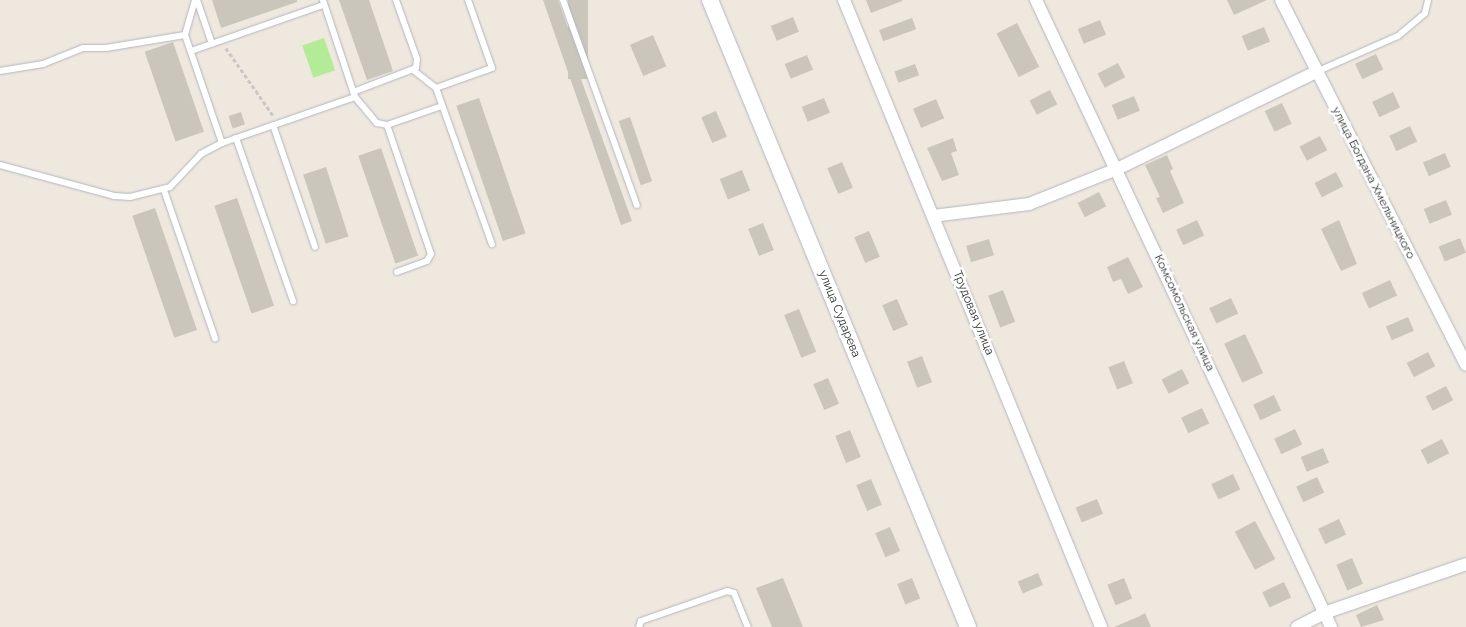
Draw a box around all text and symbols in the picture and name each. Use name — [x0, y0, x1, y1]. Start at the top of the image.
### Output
street label: улица Богдана Хмельницкого — [1328, 105, 1418, 261]
street label: Комсомольская улица — [1151, 252, 1217, 374]
street label: улица Сударева — [815, 268, 863, 360]
street label: Трудовая улица — [949, 268, 997, 358]

